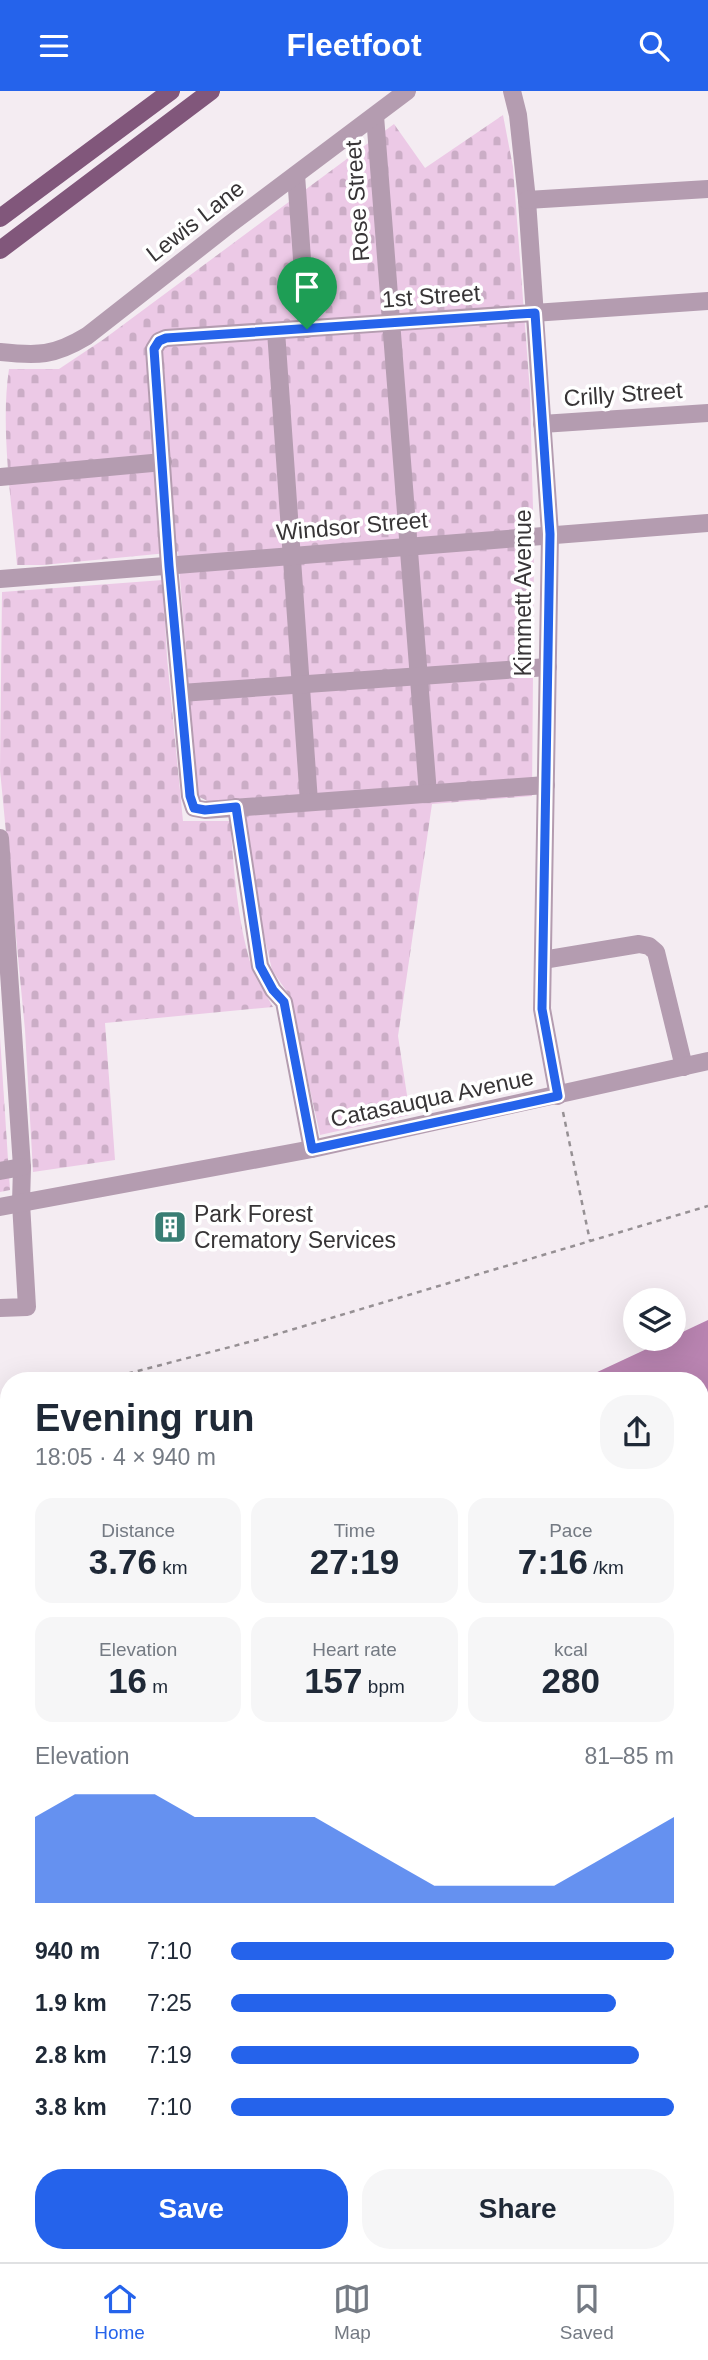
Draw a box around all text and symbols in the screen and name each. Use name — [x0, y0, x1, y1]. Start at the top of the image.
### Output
icon: menu — [35, 27, 73, 65]
text: Fleetfoot — [286, 27, 422, 63]
icon: search — [635, 27, 673, 65]
street label: Rose Street — [340, 139, 374, 262]
street label: Lewis Lane — [141, 175, 249, 267]
pin — [277, 257, 337, 329]
icon: arrive — [288, 268, 326, 306]
street label: 1st Street — [381, 280, 482, 312]
street label: Crilly Street — [563, 377, 684, 411]
street label: Windsor Street — [275, 506, 430, 546]
street label: Kimmett Avenue — [510, 509, 536, 677]
street label: Catasauqua Avenue — [328, 1064, 536, 1132]
place label: Park Forest Crematory Services — [194, 1201, 396, 1253]
building icon: Park Forest Crematory Services — [151, 1208, 189, 1246]
map controls — [623, 1288, 686, 1351]
button: layers — [623, 1288, 686, 1351]
button: share — [600, 1395, 674, 1469]
text: Evening run — [35, 1397, 255, 1439]
text: 18:05 · 4 × 940 m — [35, 1444, 216, 1470]
text: Distance — [101, 1520, 175, 1541]
text: Time — [334, 1520, 375, 1541]
text: Pace — [549, 1520, 592, 1541]
text: 3.76 — [89, 1542, 157, 1581]
text: 27:19 — [310, 1542, 399, 1581]
text: 7:16 — [518, 1542, 588, 1581]
text: km — [157, 1557, 188, 1578]
text: /km — [588, 1557, 624, 1578]
text: Elevation — [99, 1639, 177, 1660]
text: Heart rate — [312, 1639, 397, 1660]
text: kcal — [554, 1639, 588, 1660]
text: 16 — [108, 1661, 147, 1700]
text: 157 — [304, 1661, 363, 1700]
text: 280 — [542, 1661, 600, 1700]
text: m — [147, 1676, 168, 1697]
text: bpm — [363, 1676, 405, 1697]
text: Elevation — [35, 1743, 130, 1769]
text: 81–85 m — [584, 1743, 674, 1769]
text: 940 m — [35, 1938, 100, 1964]
text: 7:10 — [147, 1938, 192, 1964]
text: 1.9 km — [35, 1990, 107, 2016]
text: 7:25 — [147, 1990, 192, 2016]
text: 2.8 km — [35, 2042, 107, 2068]
text: 7:19 — [147, 2042, 192, 2068]
text: 3.8 km — [35, 2094, 107, 2120]
text: 7:10 — [147, 2094, 192, 2120]
button: Save — [35, 2169, 348, 2249]
button: Share — [362, 2169, 674, 2249]
tab: Home — [94, 2280, 145, 2344]
tab: Map — [333, 2280, 371, 2344]
tab: Saved — [560, 2280, 614, 2344]

